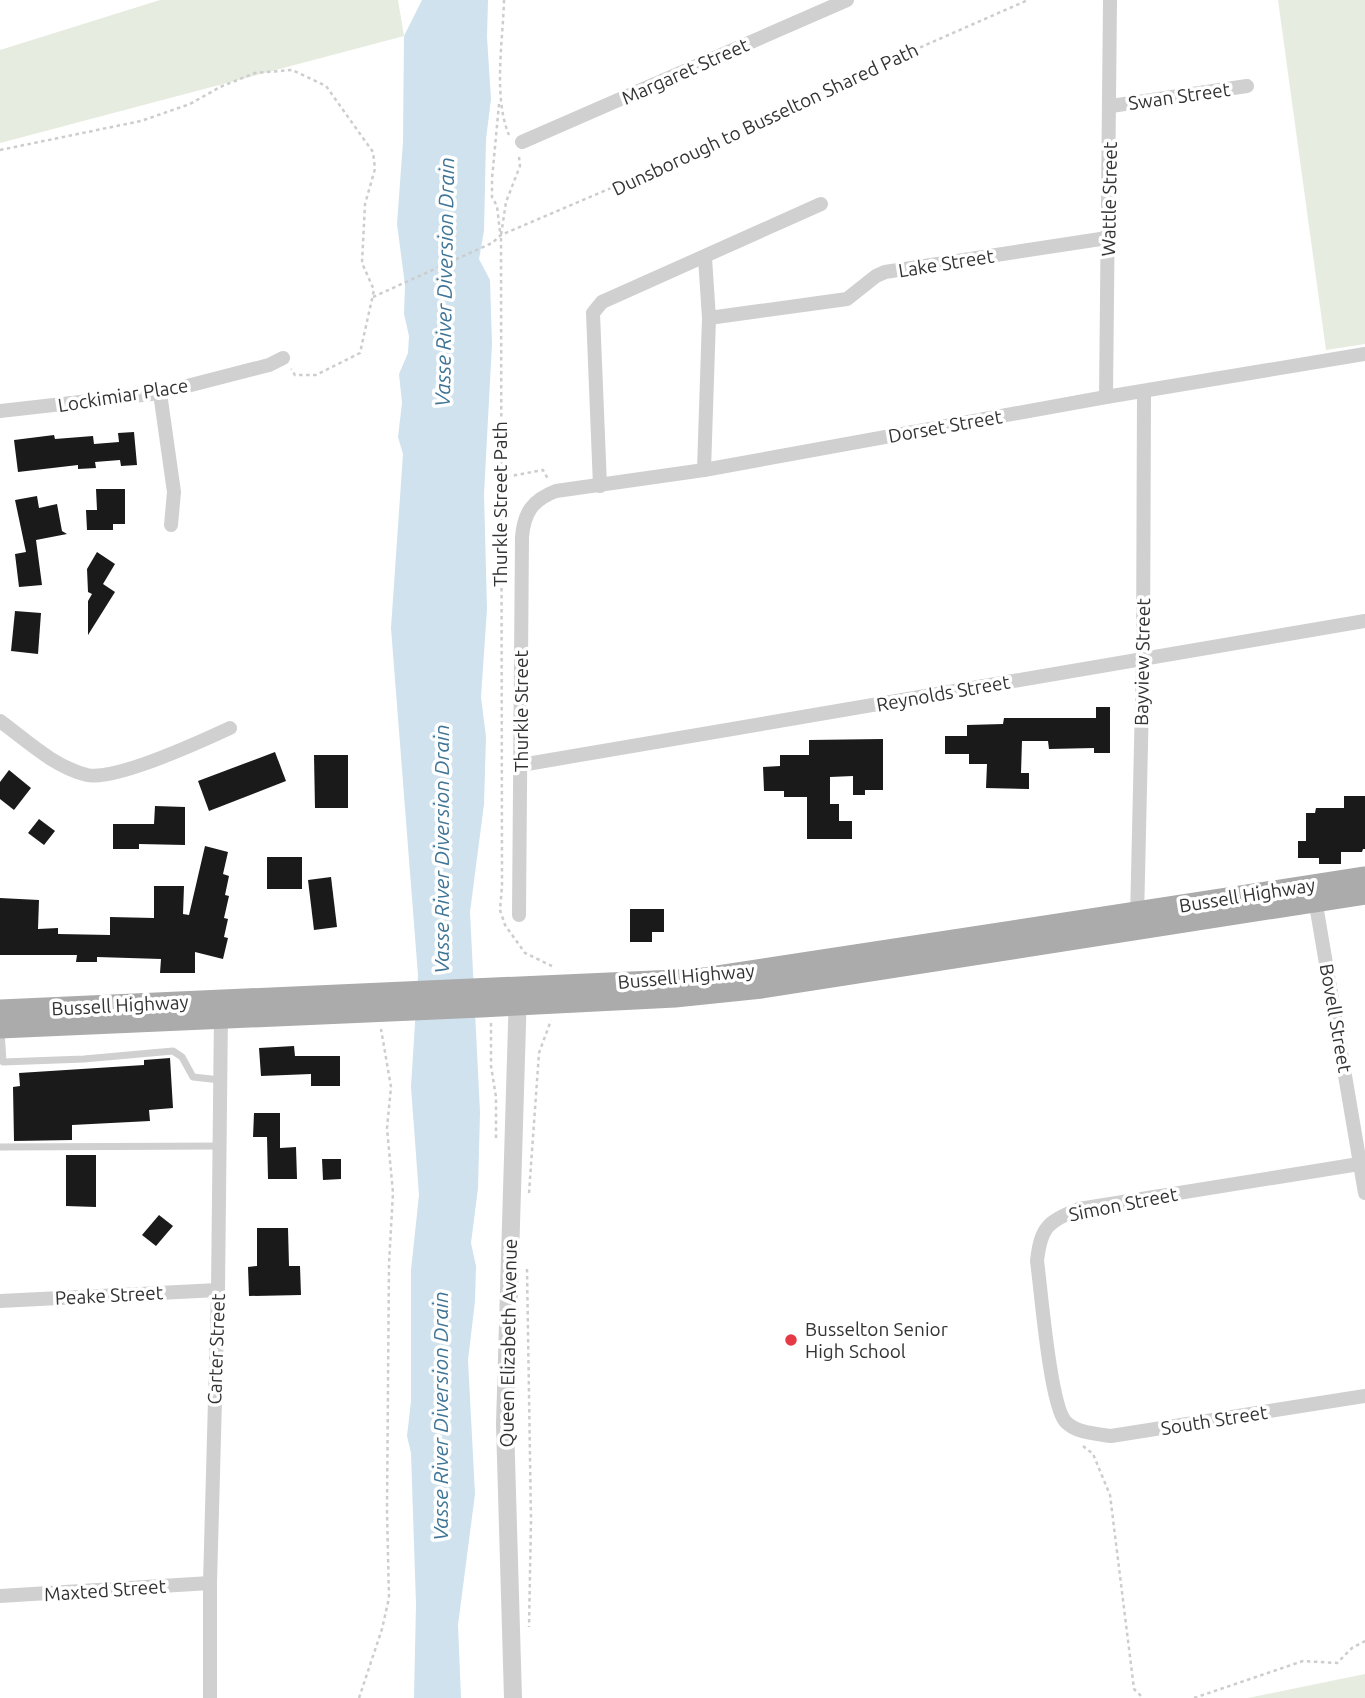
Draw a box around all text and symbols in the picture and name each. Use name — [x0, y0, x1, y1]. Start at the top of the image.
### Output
street label: Margaret Street — [618, 33, 752, 109]
street label: Dunsborough to Busselton Shared Path — [608, 38, 922, 200]
street label: Swan Street — [1127, 78, 1232, 114]
street label: Wattle Street — [1097, 141, 1121, 257]
water label: Vasse River Diversion Drain — [430, 157, 458, 407]
street label: Lake Street — [897, 244, 996, 281]
street label: Lockimiar Place — [56, 374, 190, 416]
street label: Dorset Street — [886, 405, 1004, 447]
street label: Thurkle Street Path — [489, 421, 511, 587]
street label: Bayview Street — [1130, 597, 1154, 726]
street label: Thurkle Street — [510, 650, 532, 772]
street label: Reynolds Street — [875, 670, 1012, 716]
water label: Vasse River Diversion Drain — [429, 724, 453, 974]
street label: Bussell Highway — [1177, 873, 1317, 917]
street label: Bussell Highway — [617, 959, 755, 993]
street label: Bovell Street — [1316, 962, 1356, 1075]
street label: Bussell Highway — [51, 990, 189, 1020]
street label: Simon Street — [1067, 1183, 1180, 1225]
street label: Queen Elizabeth Avenue — [495, 1238, 521, 1448]
street label: Peake Street — [54, 1281, 164, 1309]
water label: Vasse River Diversion Drain — [428, 1291, 452, 1541]
street label: Carter Street — [203, 1293, 229, 1405]
place label: Busselton Senior High School — [805, 1318, 948, 1362]
marker: Busselton Senior High School — [783, 1332, 799, 1348]
street label: South Street — [1159, 1401, 1269, 1439]
street label: Maxted Street — [43, 1575, 167, 1605]

